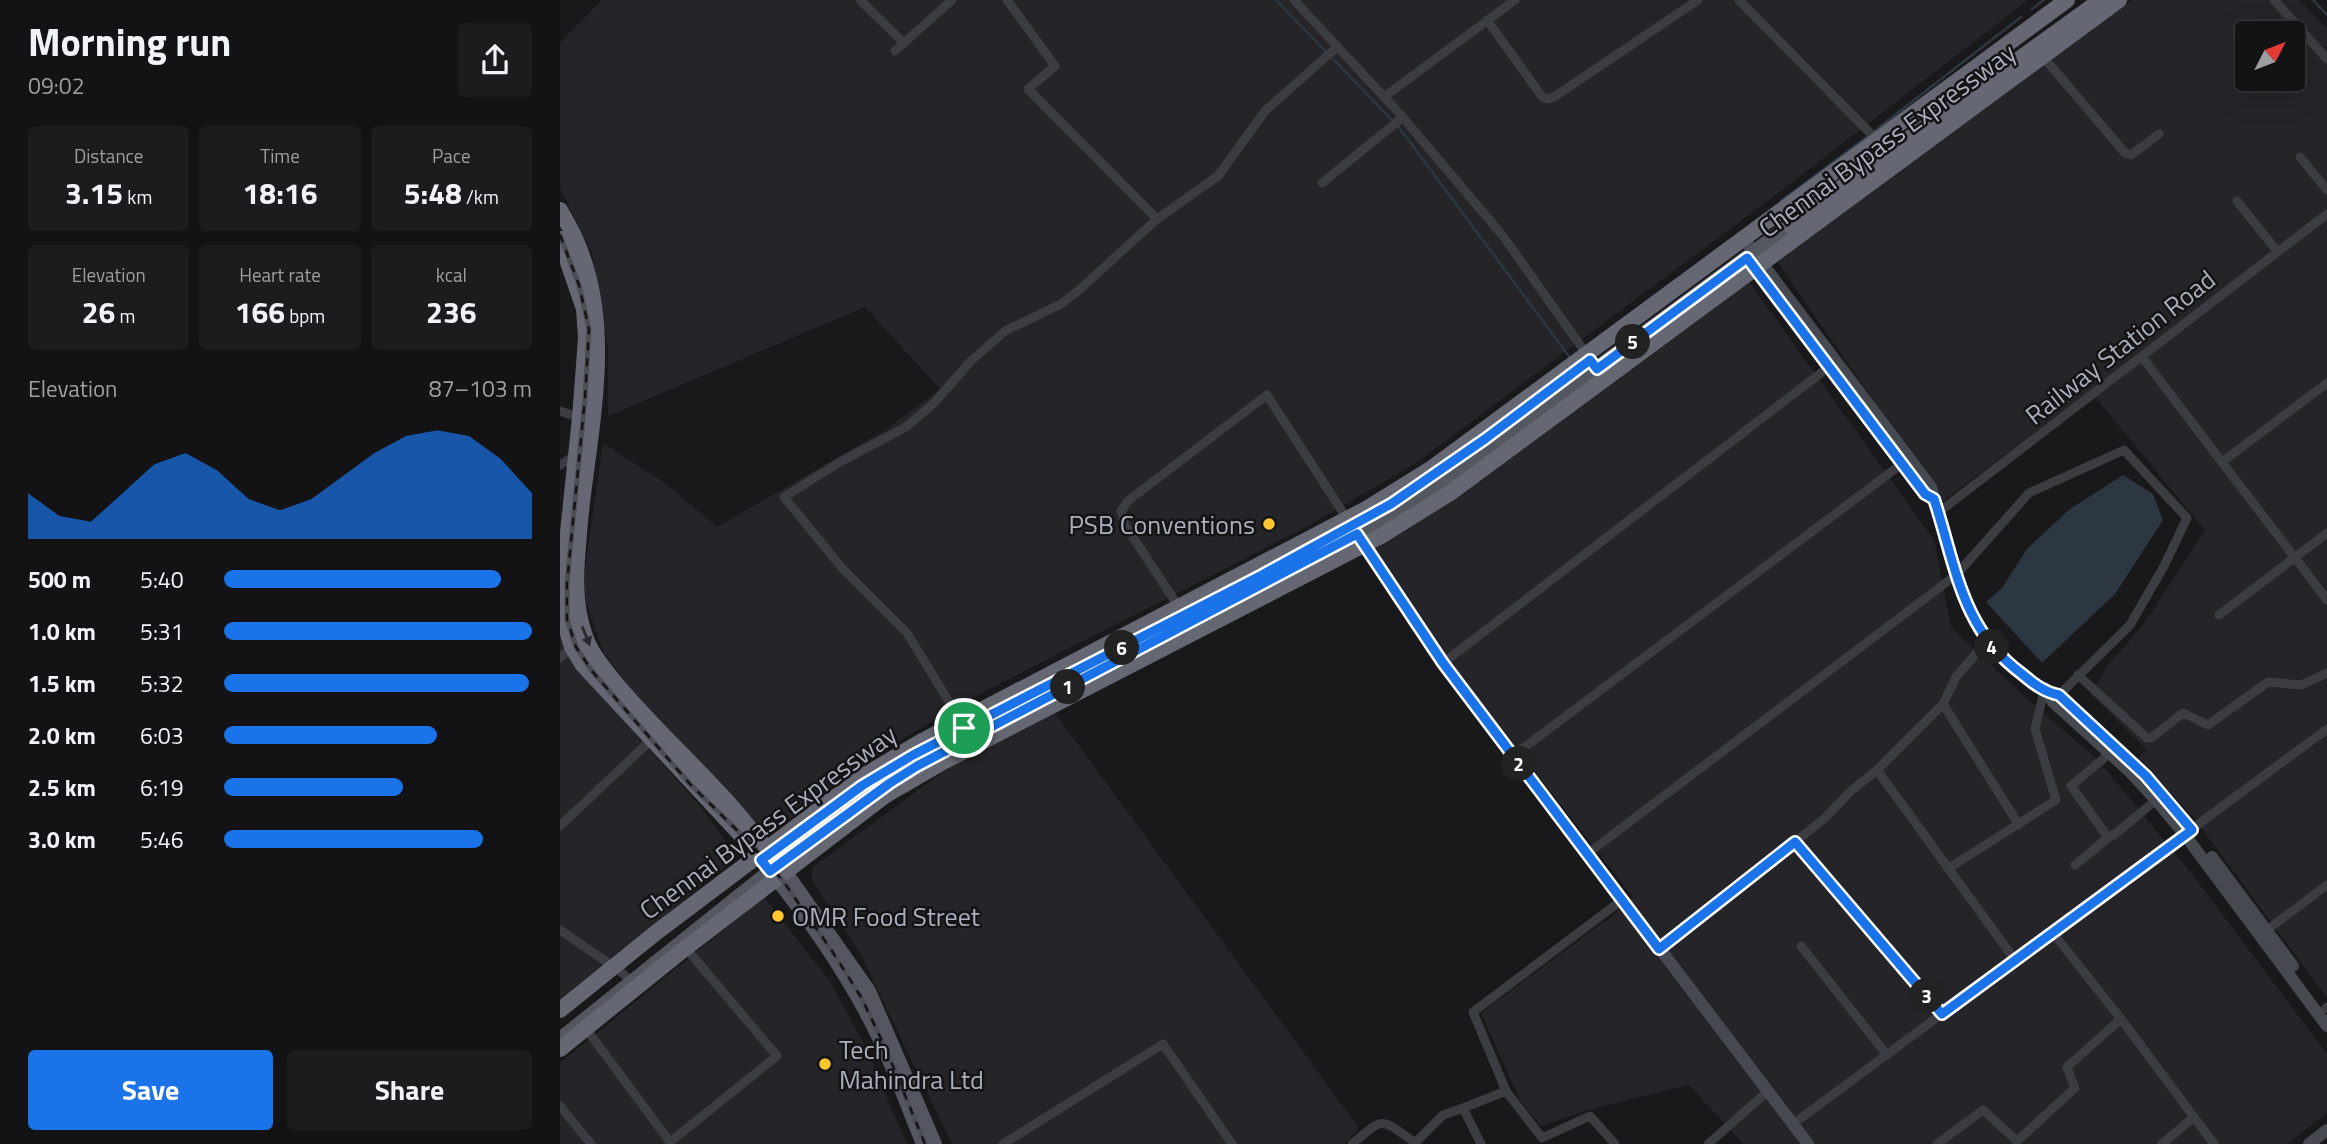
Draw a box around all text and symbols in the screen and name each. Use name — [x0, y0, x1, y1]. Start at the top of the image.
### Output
text: Morning run — [28, 13, 231, 71]
north arrow — [2235, 21, 2305, 91]
map controls — [2235, 21, 2305, 91]
button: share — [458, 23, 532, 97]
street label: Chennai Bypass Expressway — [1750, 33, 2024, 247]
text: 09:02 — [28, 68, 85, 103]
text: Distance — [74, 141, 143, 170]
text: Time — [260, 141, 300, 170]
text: Pace — [432, 141, 471, 170]
text: 3.15 — [65, 170, 123, 216]
text: 18:16 — [243, 170, 317, 216]
text: 5:48 — [404, 170, 462, 216]
text: km — [123, 182, 152, 211]
text: /km — [462, 182, 499, 211]
text: Elevation — [72, 260, 146, 289]
text: Heart rate — [239, 260, 321, 289]
text: kcal — [436, 260, 467, 289]
street label: Railway Station Road — [2017, 260, 2223, 434]
text: 26 — [82, 289, 115, 335]
text: 166 — [235, 289, 285, 335]
text: 236 — [426, 289, 477, 335]
text: m — [115, 301, 136, 330]
text: bpm — [285, 301, 325, 330]
pin: 5 — [1616, 324, 1650, 360]
text: 5 — [1627, 327, 1638, 356]
text: Elevation — [28, 371, 117, 406]
text: 87–103 m — [429, 371, 532, 406]
place label: PSB Conventions — [1068, 505, 1255, 544]
marker: PSB Conventions — [1261, 516, 1277, 532]
text: 500 m — [28, 562, 91, 597]
text: 5:40 — [140, 562, 184, 597]
text: 1.0 km — [28, 614, 96, 649]
text: 5:31 — [140, 614, 184, 649]
one-way arrow — [580, 626, 591, 647]
pin: 6 — [1104, 630, 1140, 666]
pin: 4 — [1974, 630, 2010, 664]
text: 4 — [1986, 632, 1997, 661]
text: 6 — [1116, 633, 1127, 662]
text: 1.5 km — [28, 666, 96, 701]
text: 5:32 — [140, 666, 184, 701]
pin: 1 — [1050, 670, 1086, 704]
text: 1 — [1062, 672, 1073, 701]
pin — [934, 698, 994, 758]
icon: arrive — [945, 709, 983, 747]
street label: Chennai Bypass Expressway — [631, 715, 905, 929]
text: 2.0 km — [28, 718, 96, 753]
text: 6:03 — [140, 718, 184, 753]
pin: 2 — [1502, 746, 1536, 782]
text: 2 — [1513, 749, 1524, 778]
text: 2.5 km — [28, 770, 96, 805]
text: 6:19 — [140, 770, 184, 805]
text: 3.0 km — [28, 822, 96, 857]
text: 5:46 — [140, 822, 184, 857]
place label: OMR Food Street — [792, 897, 980, 936]
marker: OMR Food Street — [770, 908, 786, 924]
pin: 3 — [1910, 978, 1944, 1014]
text: 3 — [1921, 981, 1932, 1010]
place label: Tech Mahindra Ltd — [839, 1030, 984, 1099]
button: Save — [28, 1050, 273, 1130]
button: Share — [287, 1050, 532, 1130]
marker: Tech Mahindra Ltd — [817, 1056, 833, 1072]

